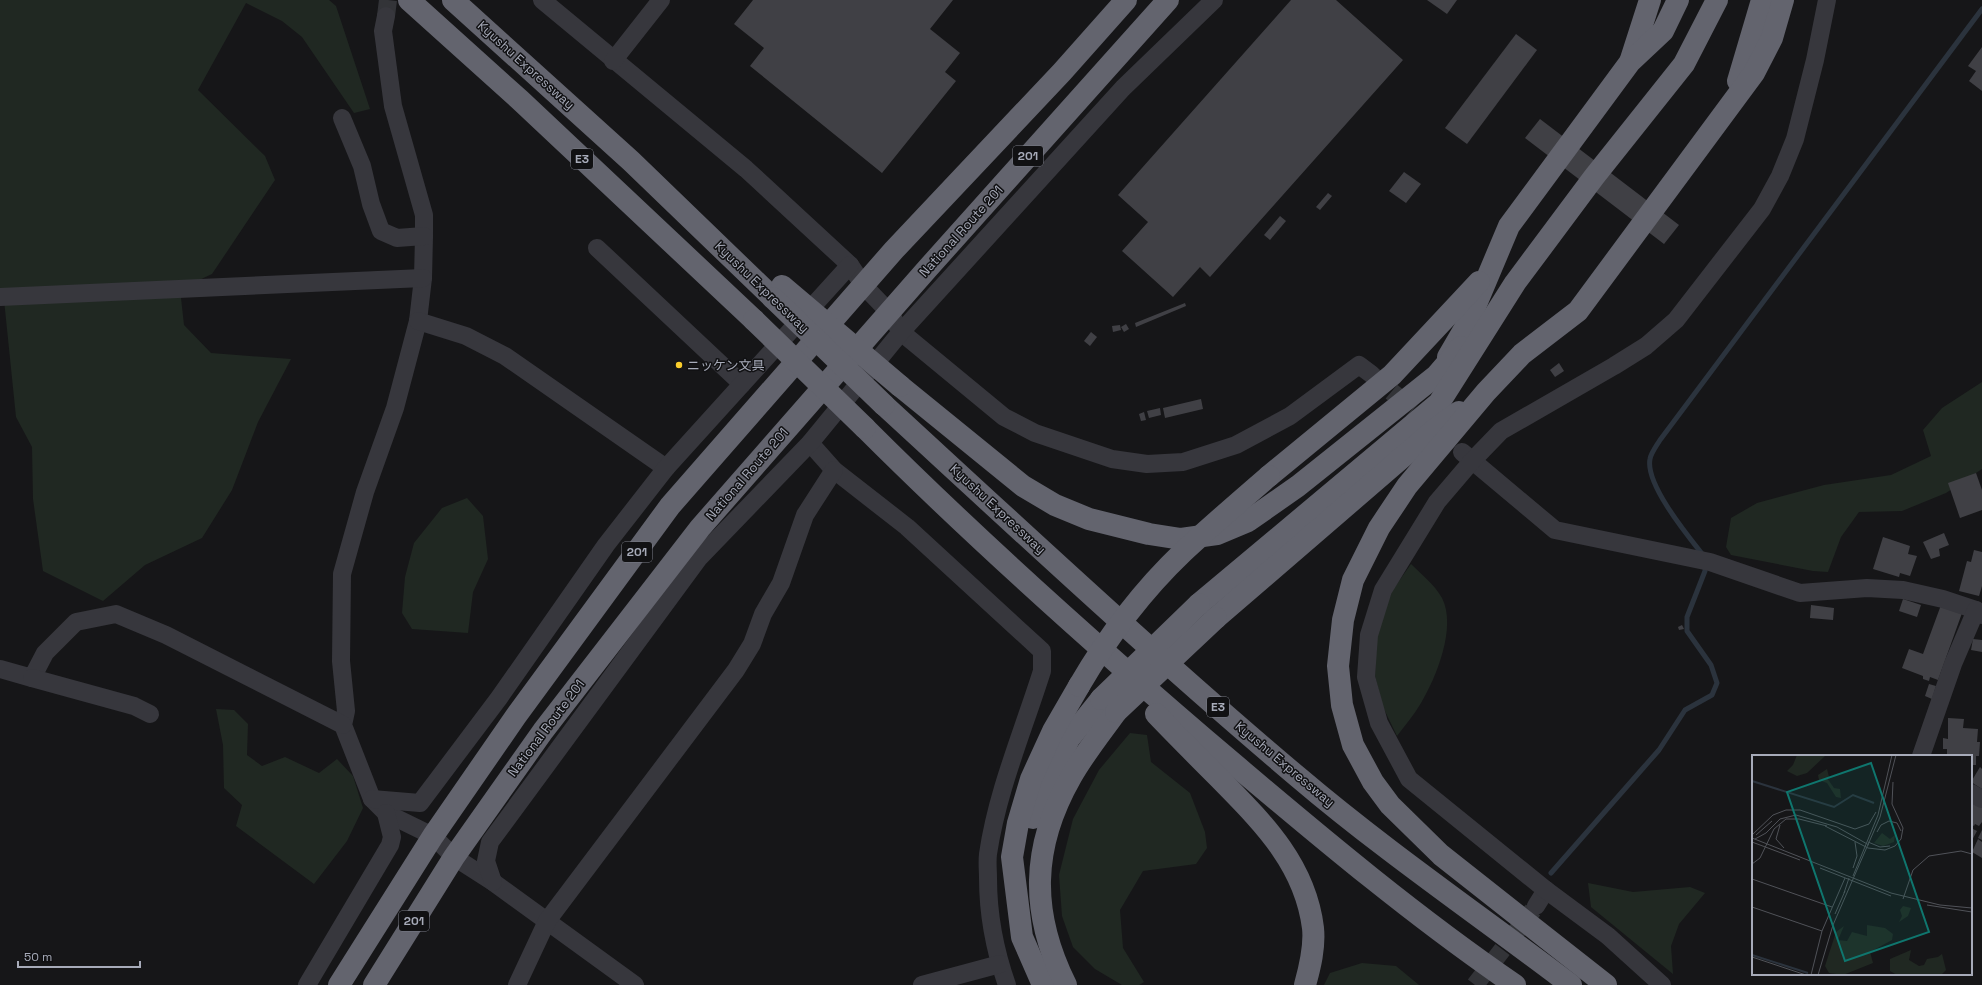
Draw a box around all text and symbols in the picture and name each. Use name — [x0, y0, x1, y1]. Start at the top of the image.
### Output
street label: Kyushu Expressway — [474, 17, 578, 113]
road number: 201 — [1013, 146, 1043, 166]
road number: E3 — [571, 149, 593, 169]
street label: National Route 201 — [915, 182, 1007, 280]
street label: Kyushu Expressway — [711, 238, 813, 336]
place label: ニッケン文具 — [687, 357, 765, 374]
marker: ニッケン文具 — [674, 360, 684, 370]
street label: National Route 201 — [702, 424, 792, 524]
street label: Kyushu Expressway — [947, 460, 1049, 558]
road number: 201 — [622, 542, 652, 562]
street label: National Route 201 — [504, 676, 588, 780]
road number: E3 — [1207, 697, 1229, 717]
street label: Kyushu Expressway — [1232, 717, 1338, 811]
inset map — [1752, 755, 1972, 975]
road number: 201 — [399, 911, 429, 931]
scale bar — [18, 943, 140, 969]
text: 50 m — [24, 949, 52, 965]

